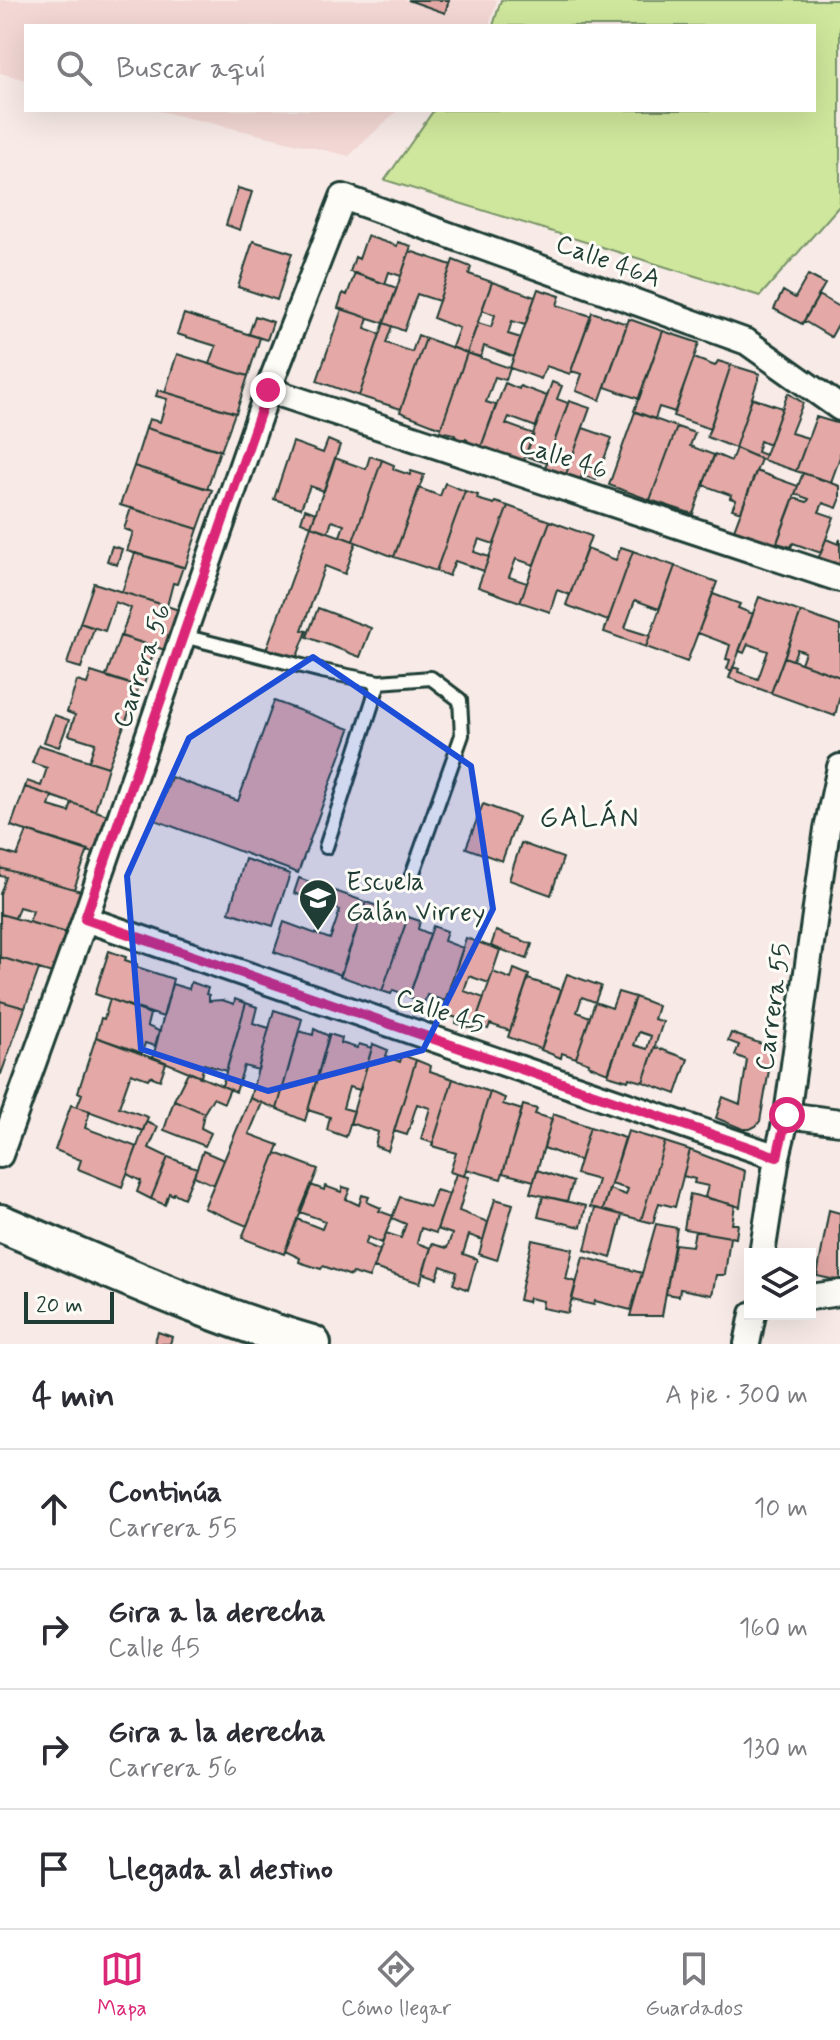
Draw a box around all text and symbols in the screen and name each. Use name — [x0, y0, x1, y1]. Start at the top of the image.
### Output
search box — [24, 24, 816, 112]
icon: search — [52, 46, 96, 90]
text: Buscar aquí — [116, 49, 267, 88]
street label: Calle 46A — [551, 227, 665, 297]
route end — [250, 372, 286, 408]
street label: Calle 46 — [514, 428, 612, 488]
street label: Carrera 56 — [106, 599, 180, 733]
district label: GALÁN — [539, 799, 641, 837]
place label: Escuela Galán Virrey — [346, 866, 485, 930]
school or university icon: Escuela Galán Virrey — [297, 877, 339, 932]
street label: Carrera 55 — [748, 941, 800, 1073]
street label: Calle 45 — [391, 981, 489, 1043]
route start — [769, 1097, 805, 1133]
map controls — [744, 1248, 816, 1320]
button: layers — [744, 1248, 816, 1320]
scale bar — [24, 1288, 114, 1324]
text: 20 m — [36, 1292, 83, 1320]
text: 4 min — [32, 1374, 115, 1419]
text: A pie · 300 m — [665, 1379, 808, 1413]
text: Continúa — [108, 1473, 222, 1512]
icon: ahead — [32, 1487, 76, 1531]
text: 10 m — [754, 1492, 808, 1526]
text: Carrera 55 — [108, 1512, 237, 1546]
text: Gira a la derecha — [108, 1593, 326, 1632]
icon: right — [32, 1607, 76, 1651]
text: 160 m — [739, 1612, 808, 1646]
text: Calle 45 — [108, 1632, 200, 1666]
text: Gira a la derecha — [108, 1713, 326, 1752]
icon: right — [32, 1727, 76, 1771]
text: 130 m — [742, 1732, 808, 1766]
text: Carrera 56 — [108, 1752, 237, 1786]
icon: arrive — [32, 1847, 76, 1891]
text: Llegada al destino — [108, 1850, 333, 1889]
tab: Mapa — [97, 1947, 147, 2023]
tab: Cómo llegar — [341, 1947, 451, 2023]
tab: Guardados — [645, 1947, 743, 2023]

